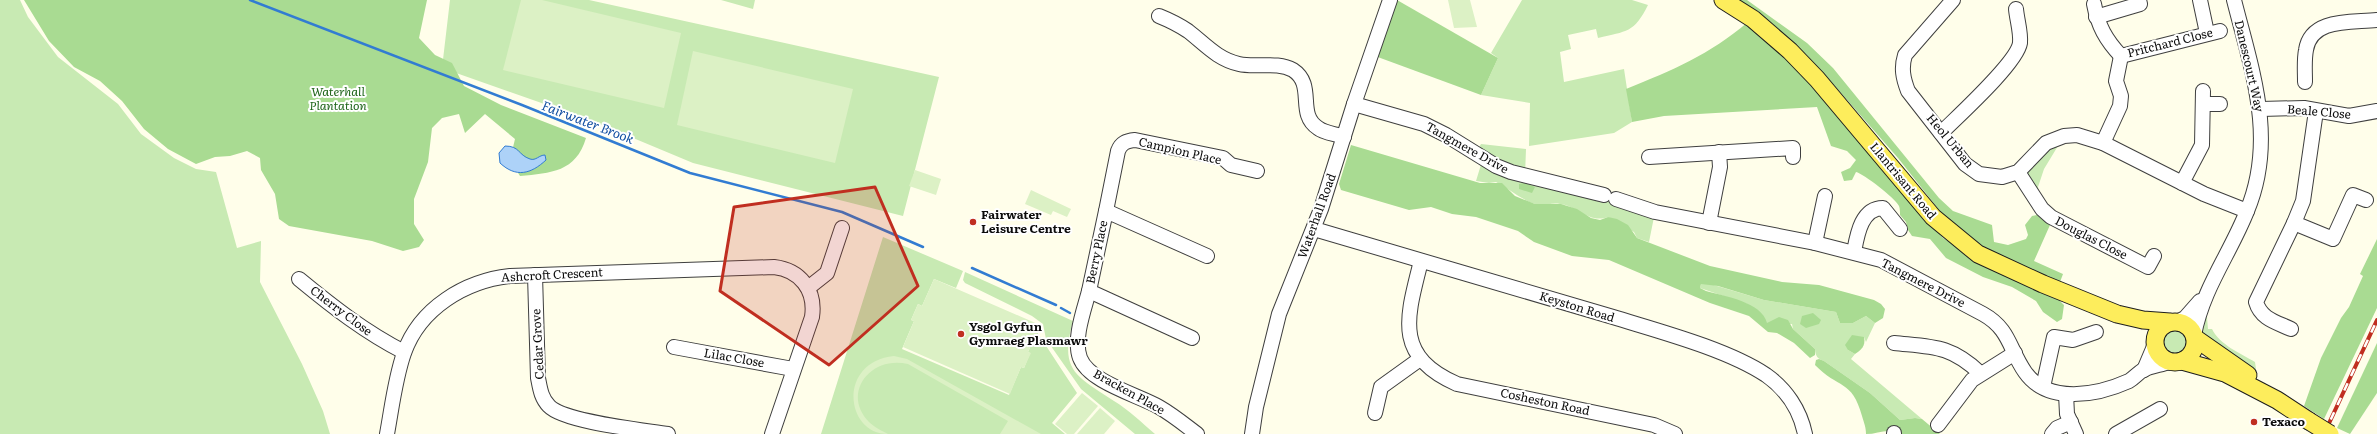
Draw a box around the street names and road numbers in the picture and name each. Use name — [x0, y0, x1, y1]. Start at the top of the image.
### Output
street label: Danescourt Way — [2231, 18, 2269, 114]
street label: Pritchard Close — [2125, 23, 2214, 61]
street label: Beale Close — [2287, 99, 2352, 123]
street label: Heol Urban — [1923, 109, 1979, 171]
street label: Tangmere Drive — [1423, 117, 1512, 177]
street label: Campion Place — [1137, 132, 1223, 168]
street label: Llantrisant Road — [1866, 138, 1942, 223]
street label: Waterhall Road — [1292, 170, 1340, 261]
street label: Douglas Close — [2052, 211, 2131, 263]
street label: Berry Place — [1081, 218, 1112, 285]
street label: Tangmere Drive — [1878, 253, 1969, 311]
street label: Ashcroft Crescent — [501, 262, 603, 286]
street label: Cherry Close — [307, 281, 376, 340]
street label: Keyston Road — [1537, 286, 1618, 326]
street label: Cedar Grove — [526, 308, 548, 380]
street label: Lilac Close — [703, 343, 766, 371]
street label: Bracken Place — [1090, 364, 1169, 418]
street label: Cosheston Road — [1499, 383, 1592, 419]

